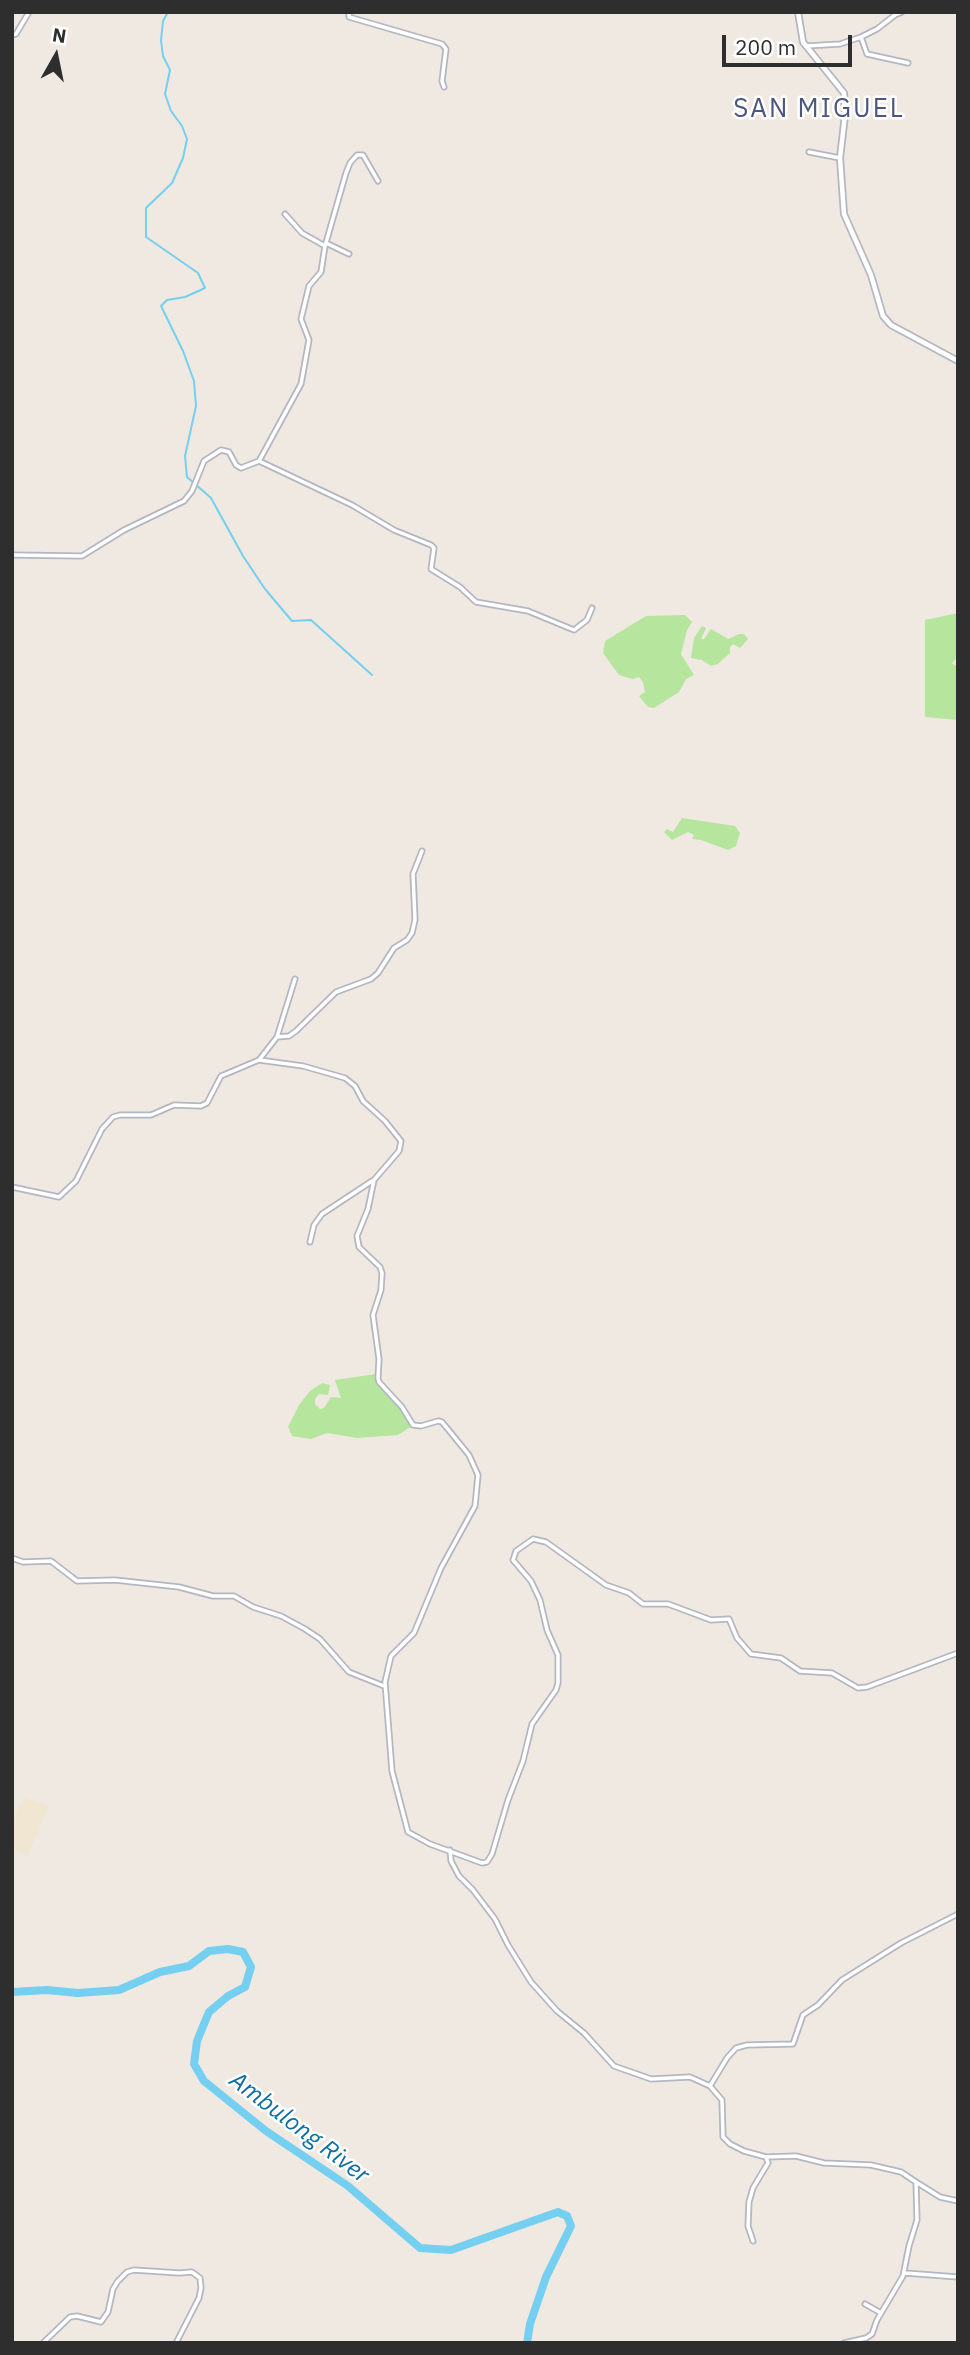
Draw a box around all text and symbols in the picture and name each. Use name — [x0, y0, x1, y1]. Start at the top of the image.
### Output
north arrow — [21, 21, 91, 91]
scale bar — [725, 21, 855, 65]
text: N — [51, 22, 68, 48]
text: 200 m — [735, 33, 796, 61]
district label: SAN MIGUEL — [734, 93, 904, 125]
water label: Ambulong River — [224, 2066, 374, 2190]

